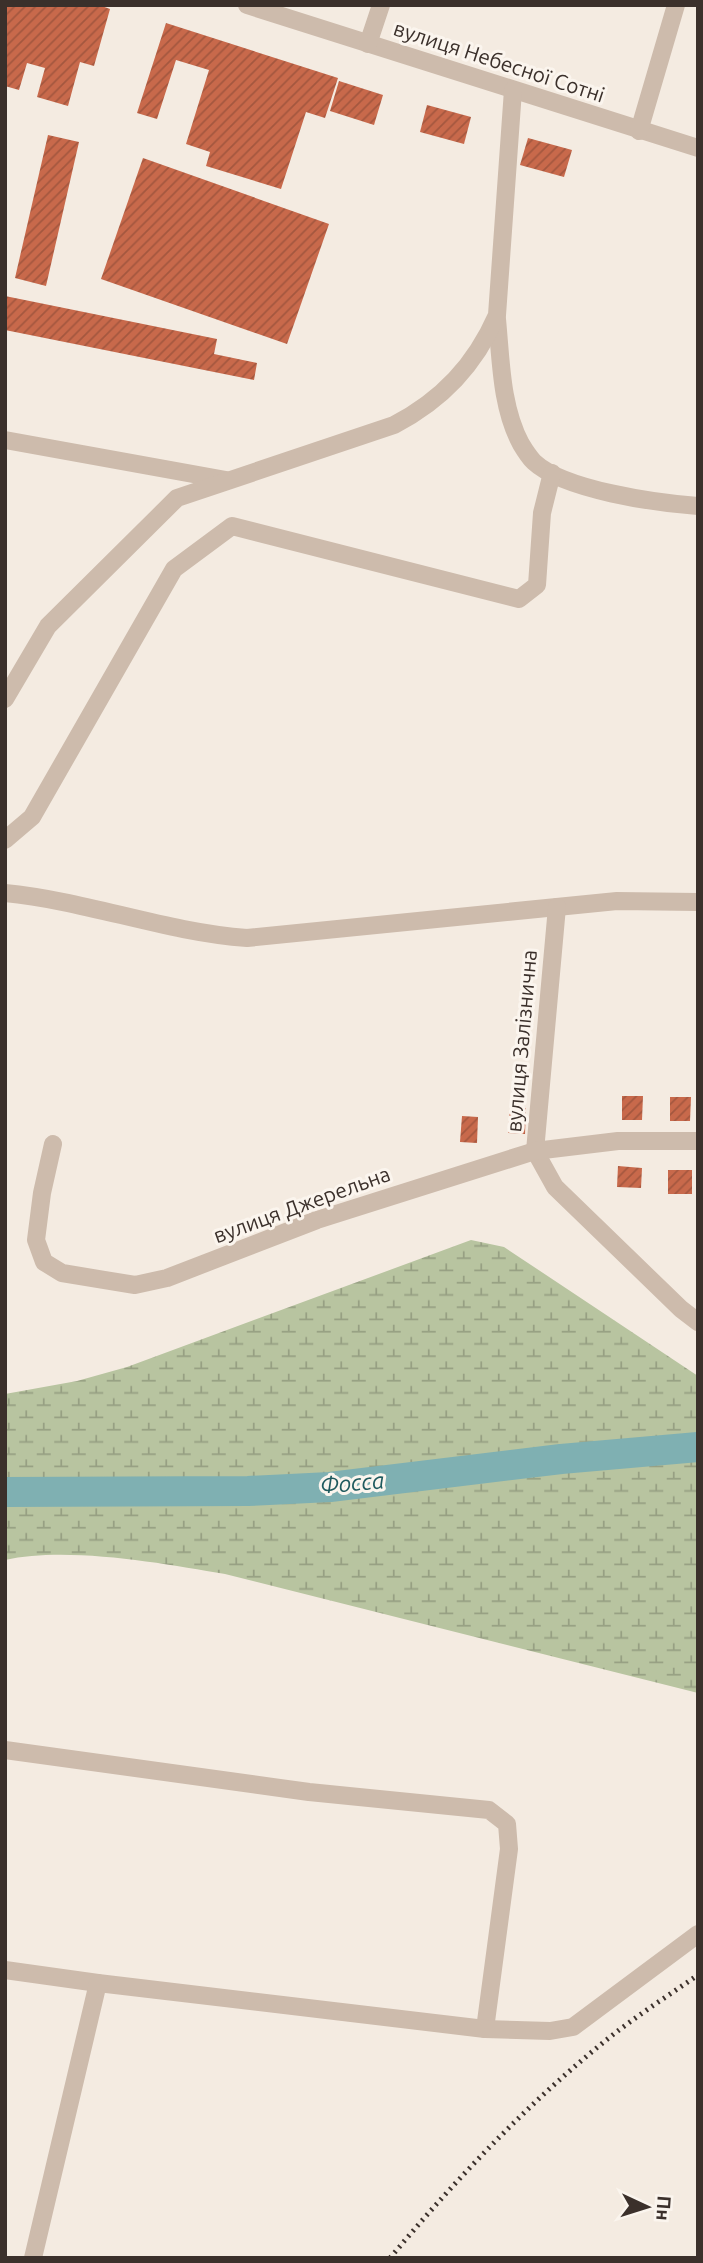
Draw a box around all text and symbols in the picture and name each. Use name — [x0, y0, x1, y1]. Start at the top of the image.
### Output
street label: вулиця Небесної Сотні — [391, 16, 608, 107]
street label: вулиця Залізнична — [501, 949, 541, 1133]
street label: вулиця Джерельна — [210, 1161, 393, 1247]
water label: Фосса — [319, 1467, 385, 1498]
north arrow — [612, 2172, 682, 2242]
text: Пн — [652, 2195, 676, 2221]

